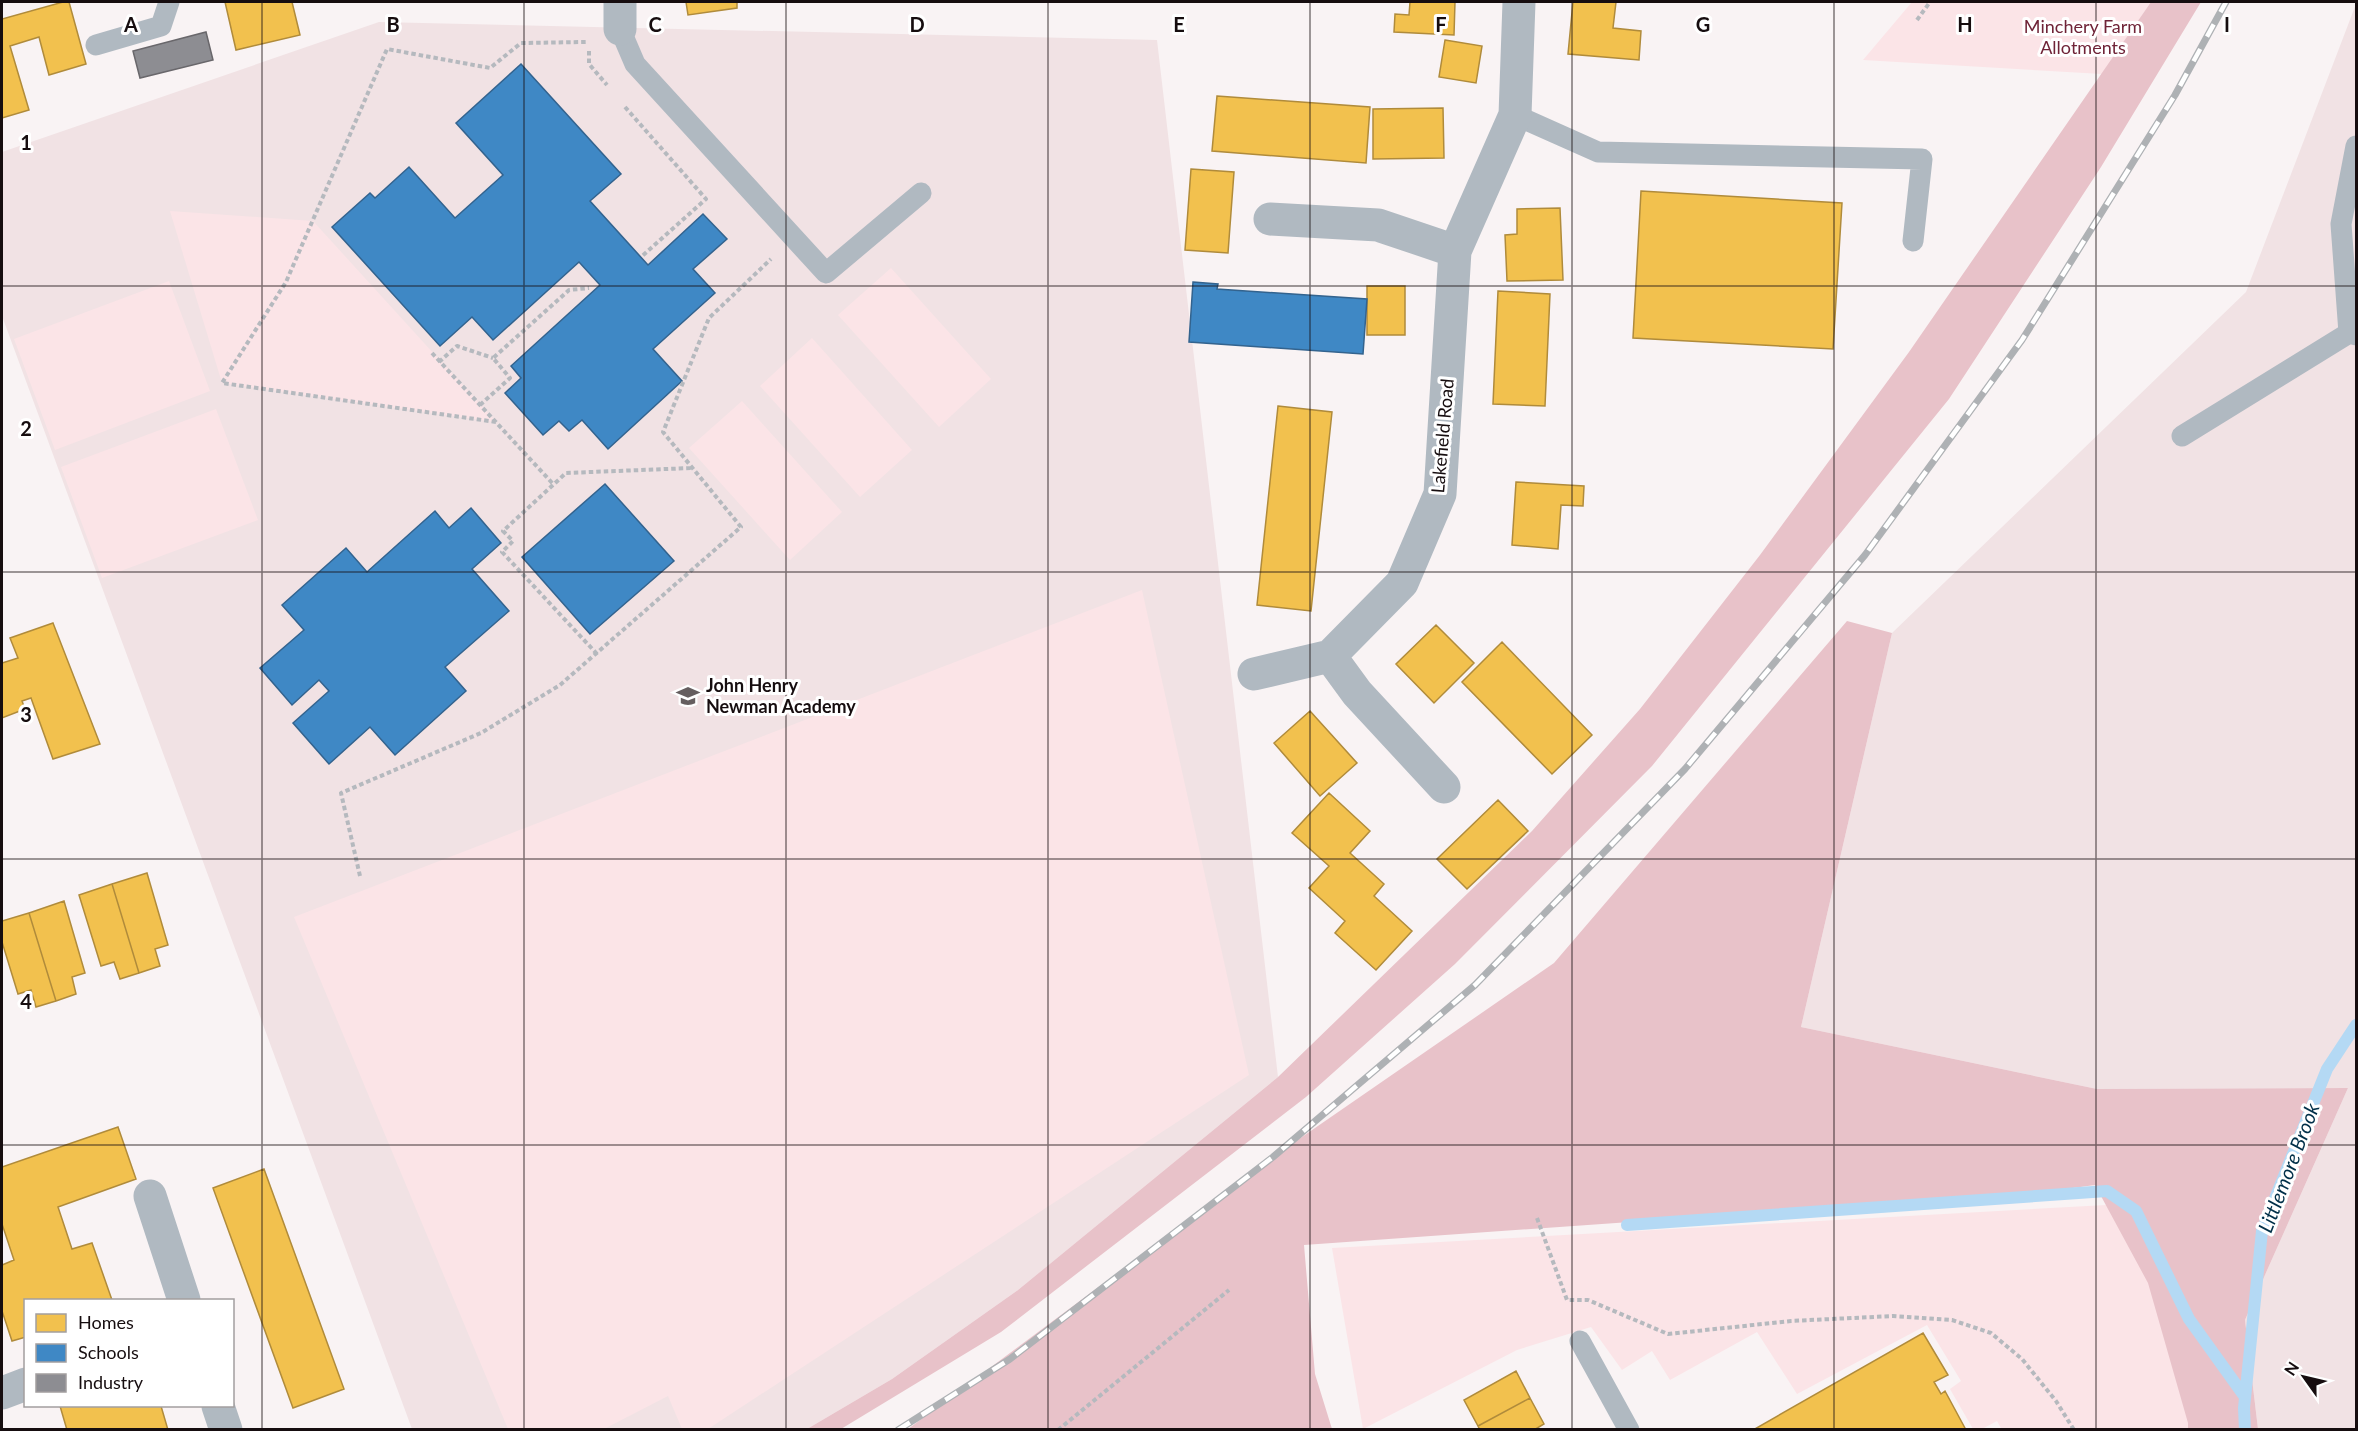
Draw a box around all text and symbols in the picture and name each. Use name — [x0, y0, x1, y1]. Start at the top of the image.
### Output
text: A — [123, 12, 138, 36]
text: B — [386, 12, 400, 36]
text: C — [648, 12, 662, 36]
text: D — [909, 12, 925, 36]
text: E — [1173, 12, 1185, 36]
text: F — [1435, 12, 1447, 36]
text: G — [1696, 12, 1710, 36]
text: H — [1957, 12, 1973, 36]
text: I — [2224, 12, 2230, 36]
park label: Minchery Farm Allotments — [2024, 15, 2142, 58]
text: 1 — [20, 130, 32, 154]
street label: Lakefield Road — [1426, 378, 1458, 494]
text: 2 — [20, 416, 32, 440]
place label: John Henry Newman Academy — [706, 674, 856, 717]
school or university icon: John Henry Newman Academy — [675, 683, 701, 709]
text: 3 — [20, 702, 32, 726]
text: 4 — [20, 989, 32, 1013]
water label: Littlemore Brook — [2252, 1099, 2324, 1236]
legend — [24, 1299, 234, 1407]
text: Homes — [78, 1311, 134, 1333]
text: Schools — [78, 1341, 139, 1363]
north arrow — [2274, 1347, 2334, 1407]
text: N — [2280, 1358, 2302, 1379]
text: Industry — [78, 1371, 144, 1393]

